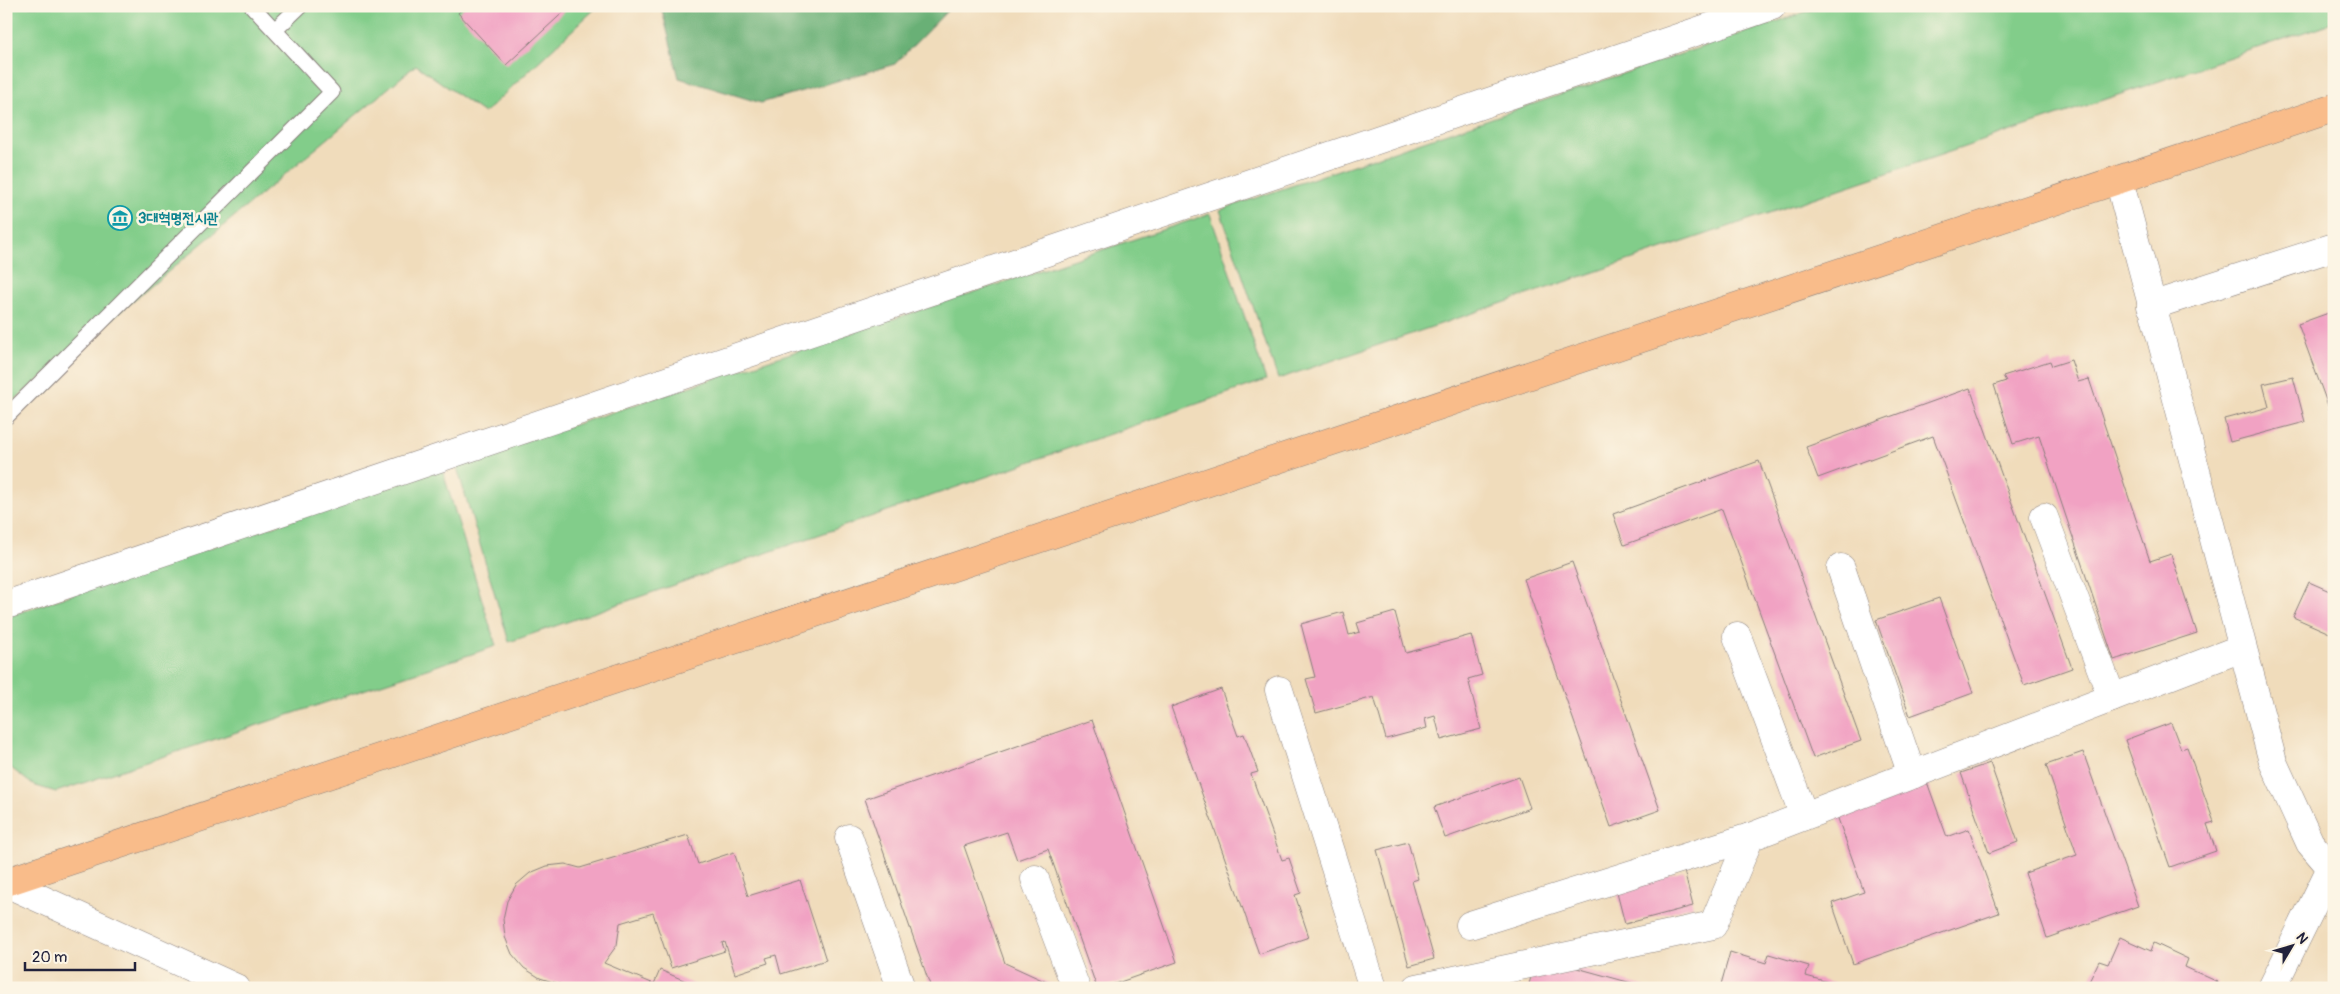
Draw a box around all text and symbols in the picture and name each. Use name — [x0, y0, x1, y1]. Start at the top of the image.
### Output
museum icon: 3대혁명전시관 — [107, 205, 133, 231]
place label: 3대혁명전시관 — [138, 209, 219, 228]
north arrow — [2268, 922, 2318, 972]
text: N — [2292, 929, 2311, 947]
scale bar — [25, 939, 135, 971]
text: 20 m — [32, 948, 67, 967]

